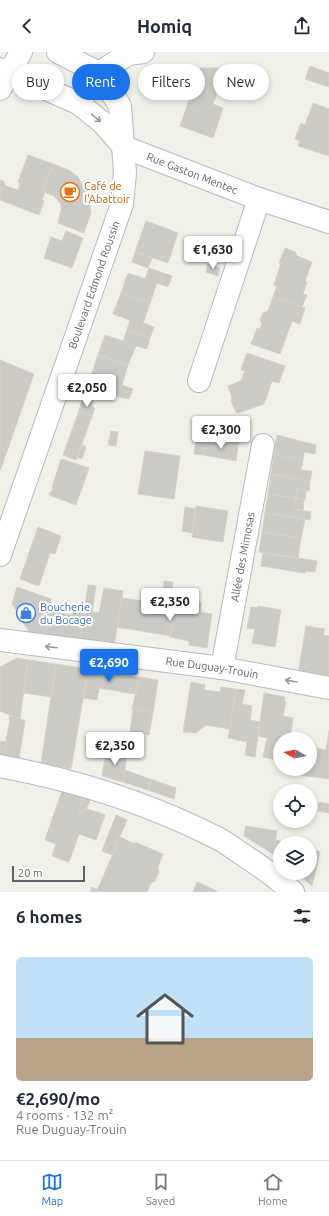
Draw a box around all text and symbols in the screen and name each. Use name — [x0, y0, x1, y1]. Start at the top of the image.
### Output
icon: back — [16, 15, 38, 37]
icon: share — [291, 15, 313, 37]
text: Homiq — [137, 16, 192, 36]
chip: Buy — [12, 64, 64, 100]
chip: Rent — [72, 64, 130, 100]
chip: Filters — [138, 64, 205, 100]
chip: New — [213, 64, 269, 100]
one-way arrow — [91, 114, 102, 123]
street label: Rue Gaston Mentec — [145, 150, 239, 196]
place label: Café de l'Abattoir — [84, 180, 131, 205]
cafe icon: Café de l'Abattoir — [59, 181, 81, 203]
street label: Boulevard Edmond Roussin — [66, 219, 122, 350]
pin: €1,630 — [180, 236, 246, 270]
text: €1,630 — [193, 242, 233, 256]
pin: €2,050 — [54, 374, 120, 408]
text: €2,050 — [67, 380, 107, 394]
pin: €2,300 — [188, 416, 254, 450]
text: €2,300 — [201, 422, 241, 436]
street label: Allée des Mimosas — [228, 511, 257, 603]
pin: €2,350 — [137, 588, 203, 622]
text: €2,350 — [150, 594, 190, 608]
place label: Boucherie du Bocage — [40, 601, 92, 626]
shop icon: Boucherie du Bocage — [15, 602, 37, 624]
one-way arrow — [45, 643, 58, 651]
pin: €2,690 — [76, 649, 142, 683]
text: €2,690 — [89, 655, 129, 669]
street label: Rue Duguay-Trouin — [165, 655, 260, 681]
one-way arrow — [285, 677, 298, 685]
pin: €2,350 — [82, 732, 148, 766]
north arrow — [273, 732, 317, 776]
map controls — [273, 732, 317, 880]
text: €2,350 — [95, 738, 135, 752]
button: locate — [273, 784, 317, 828]
button: layers — [273, 836, 317, 880]
scale bar — [12, 864, 85, 883]
text: 20 m — [18, 867, 42, 879]
icon: filters — [291, 905, 313, 927]
text: 6 homes — [16, 907, 82, 926]
icon: home — [129, 983, 201, 1055]
text: €2,690/mo — [16, 1089, 100, 1108]
text: 4 rooms · 132 m² — [16, 1108, 113, 1122]
text: Rue Duguay-Trouin — [16, 1122, 127, 1136]
tab: Map — [41, 1171, 63, 1207]
tab: Saved — [146, 1171, 175, 1207]
tab: Home — [258, 1171, 288, 1207]

